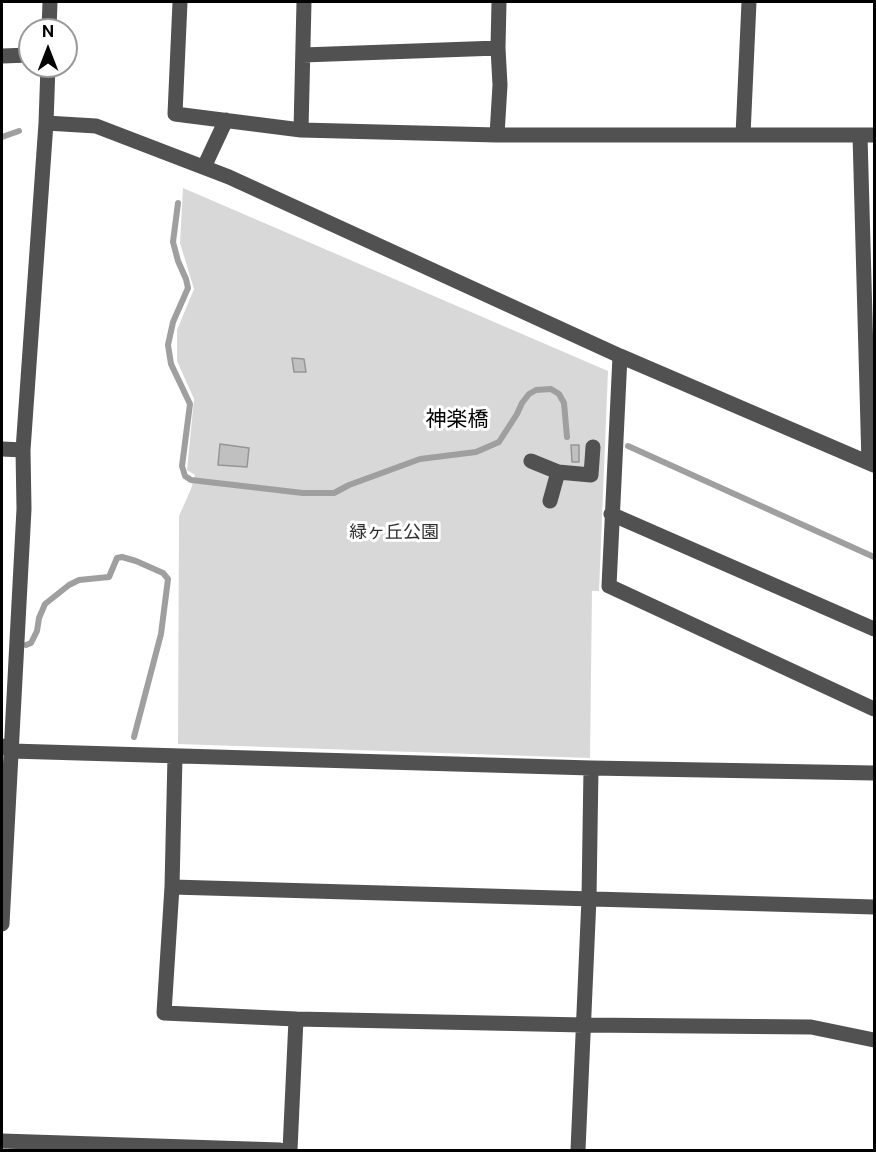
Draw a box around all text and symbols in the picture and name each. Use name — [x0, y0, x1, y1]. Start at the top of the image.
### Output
north arrow — [18, 18, 78, 78]
text: N — [42, 22, 54, 41]
district label: 神楽橋 — [426, 407, 488, 433]
park label: 緑ヶ丘公園 — [349, 521, 439, 543]

